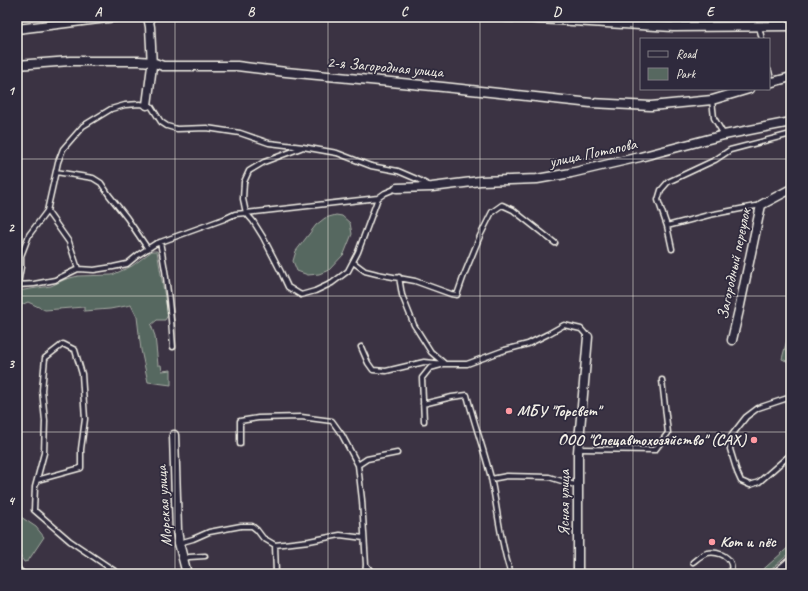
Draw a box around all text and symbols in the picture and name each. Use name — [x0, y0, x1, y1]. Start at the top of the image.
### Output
text: A — [95, 4, 103, 20]
text: B — [248, 4, 256, 20]
text: C — [401, 4, 409, 20]
text: D — [553, 4, 562, 20]
text: E — [707, 4, 716, 20]
legend — [640, 38, 770, 90]
text: Road — [676, 46, 698, 62]
street label: 2-я Загородная улица — [326, 52, 445, 82]
text: Park — [676, 66, 697, 82]
text: 1 — [8, 83, 16, 99]
street label: улица Потапова — [547, 134, 639, 172]
street label: Загородный переулок — [712, 205, 756, 321]
text: 2 — [8, 220, 15, 236]
text: 3 — [8, 356, 15, 372]
place label: МБУ "Горсвет" — [517, 401, 604, 421]
marker: МБУ "Горсвет" — [504, 406, 514, 416]
place label: ООО "Спецавтохозяйство" (САХ) — [558, 430, 748, 450]
marker: ООО "Спецавтохозяйство" (САХ) — [749, 435, 759, 445]
street label: Морская улица — [151, 463, 177, 547]
street label: Ясная улица — [554, 468, 574, 536]
text: 4 — [8, 493, 16, 509]
place label: Кот и пёс — [720, 532, 777, 552]
marker: Кот и пёс — [707, 537, 717, 547]

